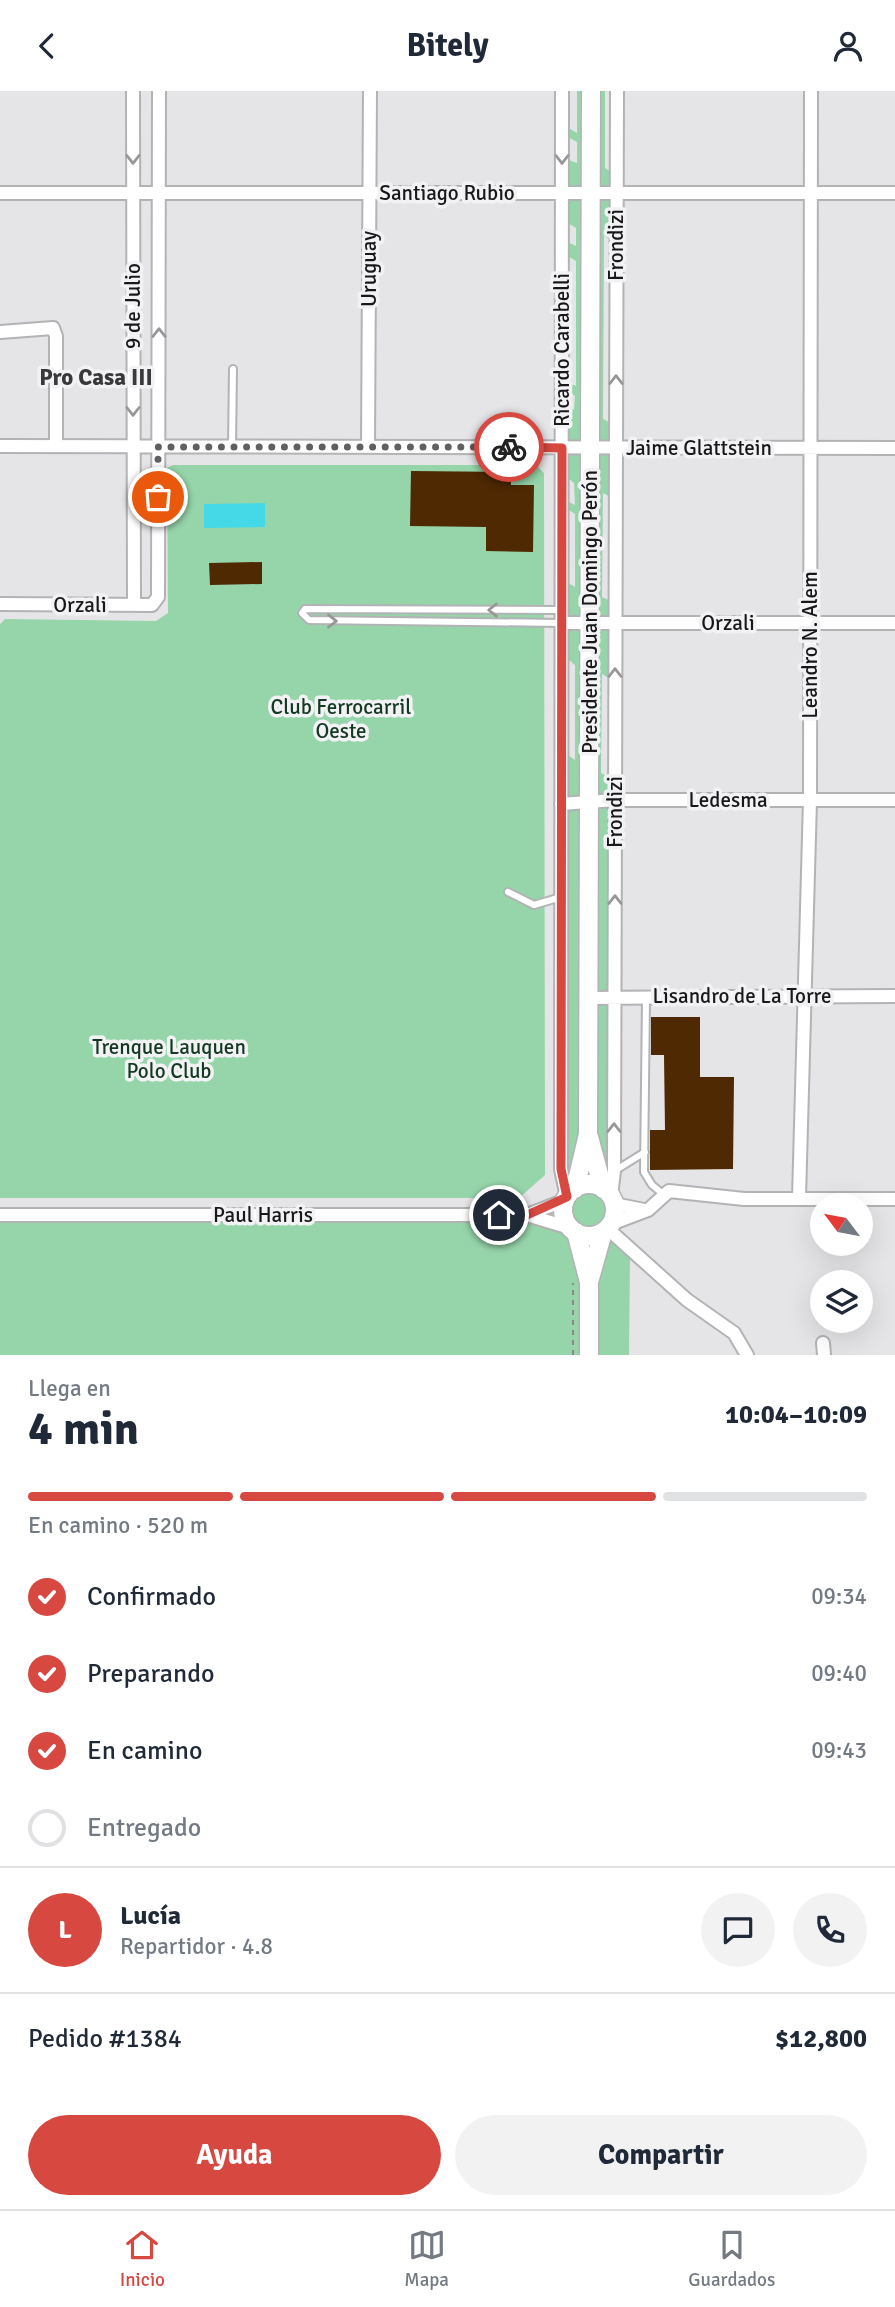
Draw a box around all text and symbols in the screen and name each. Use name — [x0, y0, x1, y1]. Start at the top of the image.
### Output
text: Bitely — [406, 26, 489, 65]
icon: back — [28, 27, 66, 65]
icon: person — [829, 27, 867, 65]
one-way arrow — [125, 154, 141, 165]
one-way arrow — [554, 154, 570, 165]
street label: Santiago Rubio — [379, 180, 515, 206]
street label: Frondizi — [603, 209, 629, 281]
street label: Uruguay — [356, 231, 382, 307]
street label: 9 de Julio — [120, 263, 146, 349]
street label: Ricardo Carabelli — [549, 273, 575, 427]
one-way arrow — [151, 327, 166, 338]
district label: Pro Casa III — [39, 363, 153, 392]
one-way arrow — [608, 374, 624, 384]
one-way arrow — [125, 406, 141, 417]
courier — [474, 412, 544, 482]
icon: bike — [490, 428, 528, 466]
street label: Jaime Glattstein — [626, 435, 772, 461]
pin — [128, 467, 188, 527]
street label: Presidente Juan Domingo Perón — [577, 470, 603, 754]
icon: bag — [139, 478, 177, 516]
street label: Leandro N. Alem — [797, 571, 823, 719]
street label: Orzali — [53, 592, 107, 618]
one-way arrow — [488, 602, 498, 618]
street label: Orzali — [701, 610, 755, 636]
one-way arrow — [327, 613, 338, 629]
one-way arrow — [607, 667, 623, 678]
park label: Club Ferrocarril Oeste — [271, 694, 411, 744]
street label: Frondizi — [602, 776, 628, 848]
street label: Ledesma — [688, 787, 768, 813]
one-way arrow — [607, 895, 623, 905]
street label: Lisandro de La Torre — [653, 983, 831, 1009]
park label: Trenque Lauquen Polo Club — [92, 1034, 246, 1084]
one-way arrow — [606, 1122, 622, 1133]
pin — [469, 1185, 529, 1245]
north arrow — [810, 1193, 873, 1257]
map controls — [810, 1193, 873, 1333]
icon: home — [480, 1196, 518, 1234]
street label: Paul Harris — [213, 1202, 313, 1228]
button: layers — [810, 1270, 873, 1333]
text: Llega en — [28, 1374, 111, 1403]
text: 10:04–10:09 — [725, 1399, 867, 1431]
text: 4 min — [28, 1401, 139, 1457]
text: En camino · 520 m — [28, 1511, 208, 1540]
icon: check — [28, 1578, 66, 1616]
text: Confirmado — [87, 1581, 216, 1613]
text: 09:34 — [811, 1582, 867, 1611]
icon: check — [28, 1655, 66, 1693]
text: Preparando — [87, 1658, 214, 1690]
text: 09:40 — [811, 1659, 867, 1688]
icon: check — [28, 1732, 66, 1770]
text: En camino — [87, 1735, 203, 1767]
text: 09:43 — [811, 1736, 867, 1765]
text: Entregado — [87, 1812, 201, 1844]
button: chat — [701, 1893, 775, 1967]
button: phone — [793, 1893, 867, 1967]
text: Lucía — [120, 1900, 181, 1932]
text: L — [58, 1914, 72, 1946]
text: Repartidor · 4.8 — [120, 1932, 273, 1961]
text: Pedido #1384 — [28, 2023, 182, 2055]
text: $12,800 — [775, 2023, 867, 2055]
button: Ayuda — [28, 2115, 441, 2195]
button: Compartir — [455, 2115, 867, 2195]
tab: Inicio — [120, 2226, 165, 2292]
tab: Mapa — [404, 2226, 449, 2292]
tab: Guardados — [688, 2226, 775, 2292]

